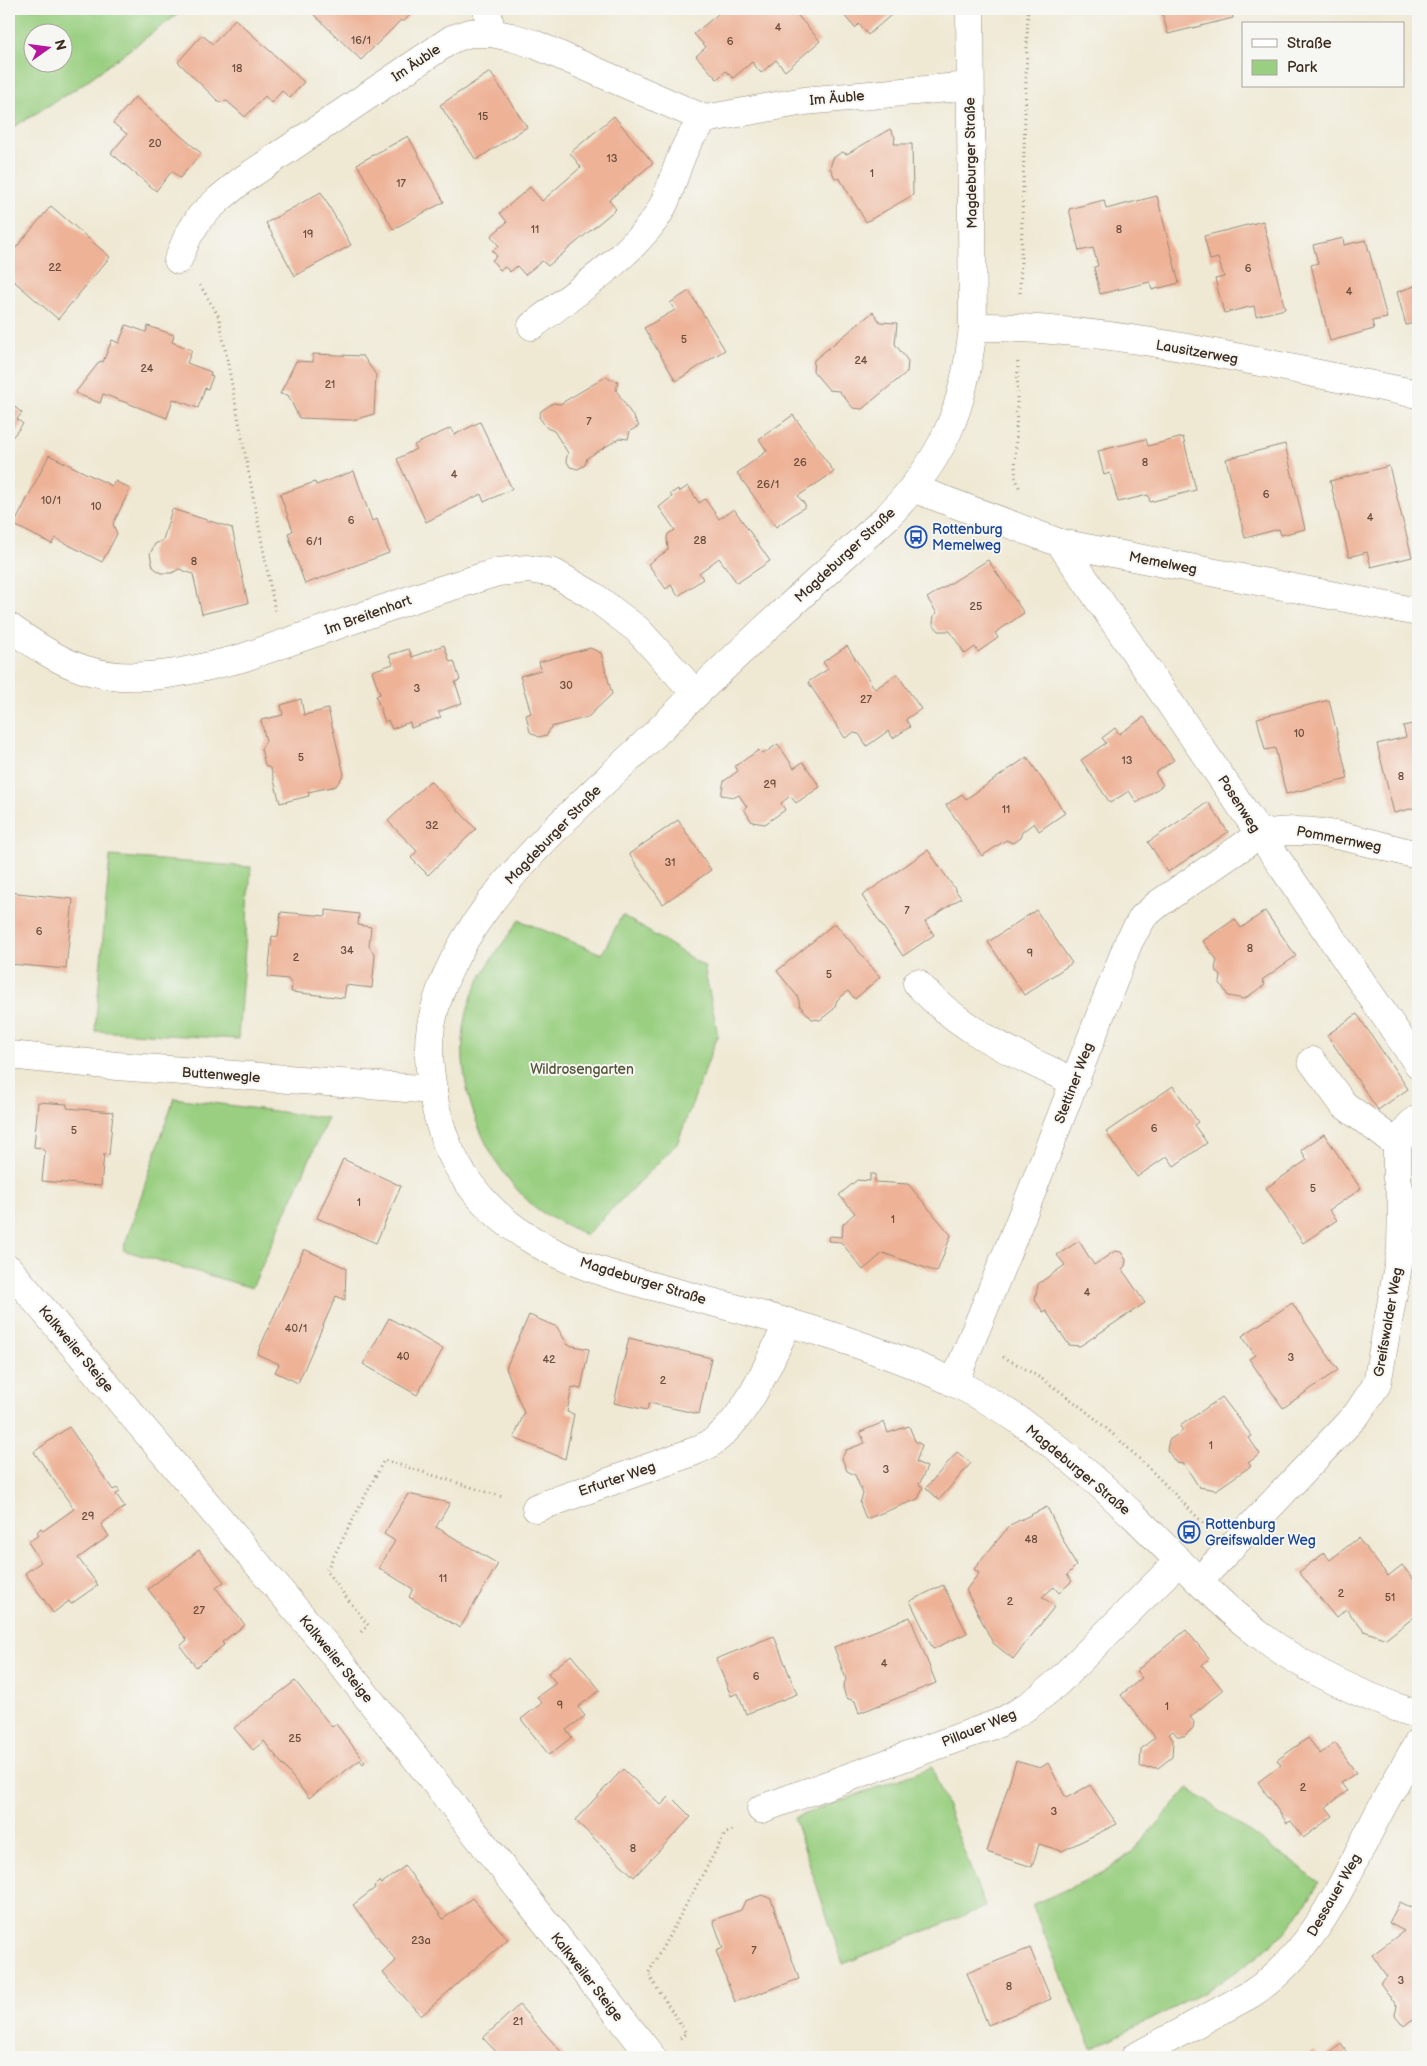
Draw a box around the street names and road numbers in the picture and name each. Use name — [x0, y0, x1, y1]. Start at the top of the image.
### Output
street label: Im Äuble — [388, 41, 444, 85]
street label: Im Äuble — [809, 87, 865, 109]
street label: Magdeburger Straße — [961, 97, 981, 229]
street label: Lausitzerweg — [1154, 336, 1240, 368]
street label: Magdeburger Straße — [791, 504, 899, 606]
street label: Memelweg — [1127, 548, 1199, 578]
street label: Im Breitenhart — [322, 591, 414, 639]
street label: Posenweg — [1214, 772, 1264, 836]
street label: Magdeburger Straße — [501, 782, 605, 888]
street label: Pommernweg — [1295, 822, 1383, 856]
street label: Stettiner Weg — [1051, 1040, 1097, 1126]
street label: Buttenwegle — [181, 1064, 261, 1086]
street label: Magdeburger Straße — [578, 1254, 708, 1308]
street label: Greifswalder Weg — [1370, 1266, 1406, 1378]
street label: Kalkweiler Steige — [35, 1302, 117, 1396]
street label: Magdeburger Straße — [1022, 1421, 1134, 1519]
street label: Erfurter Weg — [576, 1458, 658, 1500]
street label: Kalkweiler Steige — [295, 1612, 377, 1706]
street label: Pillauer Weg — [939, 1705, 1019, 1751]
street label: Dessauer Weg — [1303, 1851, 1365, 1939]
street label: Kalkweiler Steige — [547, 1929, 627, 2025]

